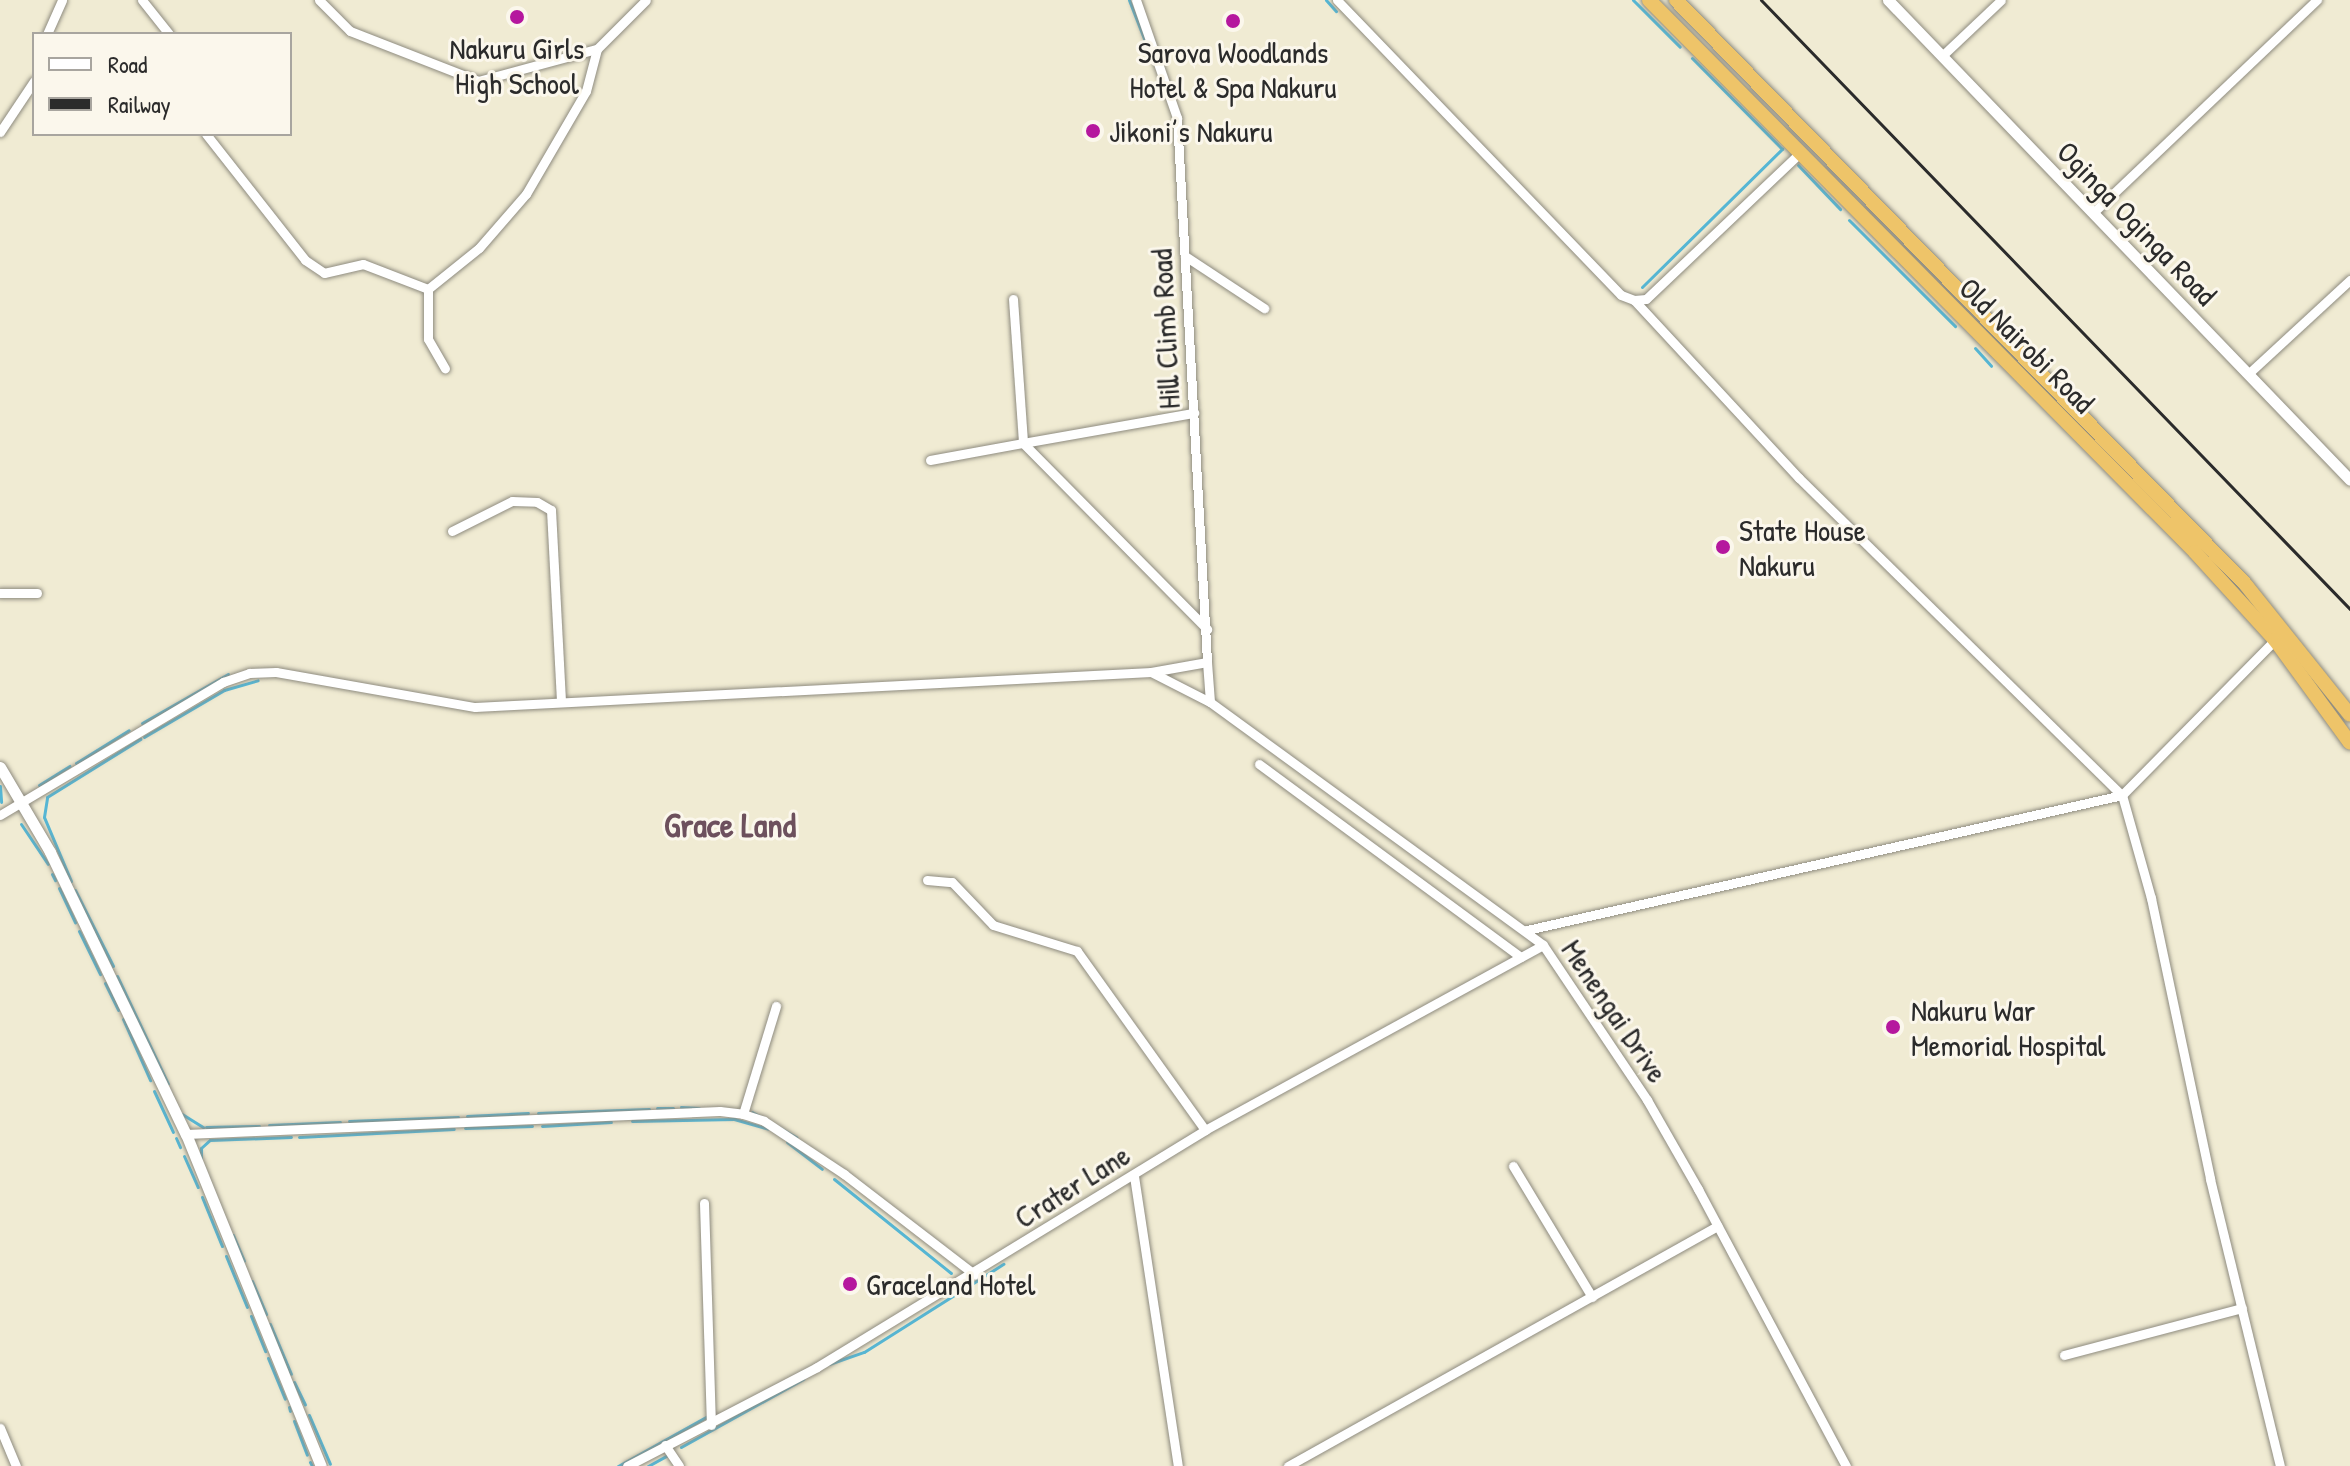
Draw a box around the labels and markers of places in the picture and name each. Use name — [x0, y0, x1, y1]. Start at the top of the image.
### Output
marker: Nakuru Girls High School — [508, 8, 526, 26]
marker: Sarova Woodlands Hotel & Spa Nakuru — [1224, 12, 1242, 30]
place label: Nakuru Girls High School — [450, 30, 584, 100]
place label: Sarova Woodlands Hotel & Spa Nakuru — [1129, 34, 1337, 104]
place label: Jikoni’s Nakuru — [1109, 113, 1272, 149]
marker: Jikoni’s Nakuru — [1084, 122, 1102, 140]
place label: State House Nakuru — [1739, 512, 1866, 582]
marker: State House Nakuru — [1714, 538, 1732, 556]
place label: Nakuru War Memorial Hospital — [1911, 992, 2105, 1062]
marker: Nakuru War Memorial Hospital — [1882, 1016, 1904, 1038]
place label: Graceland Hotel — [866, 1266, 1036, 1302]
marker: Graceland Hotel — [841, 1275, 859, 1293]

